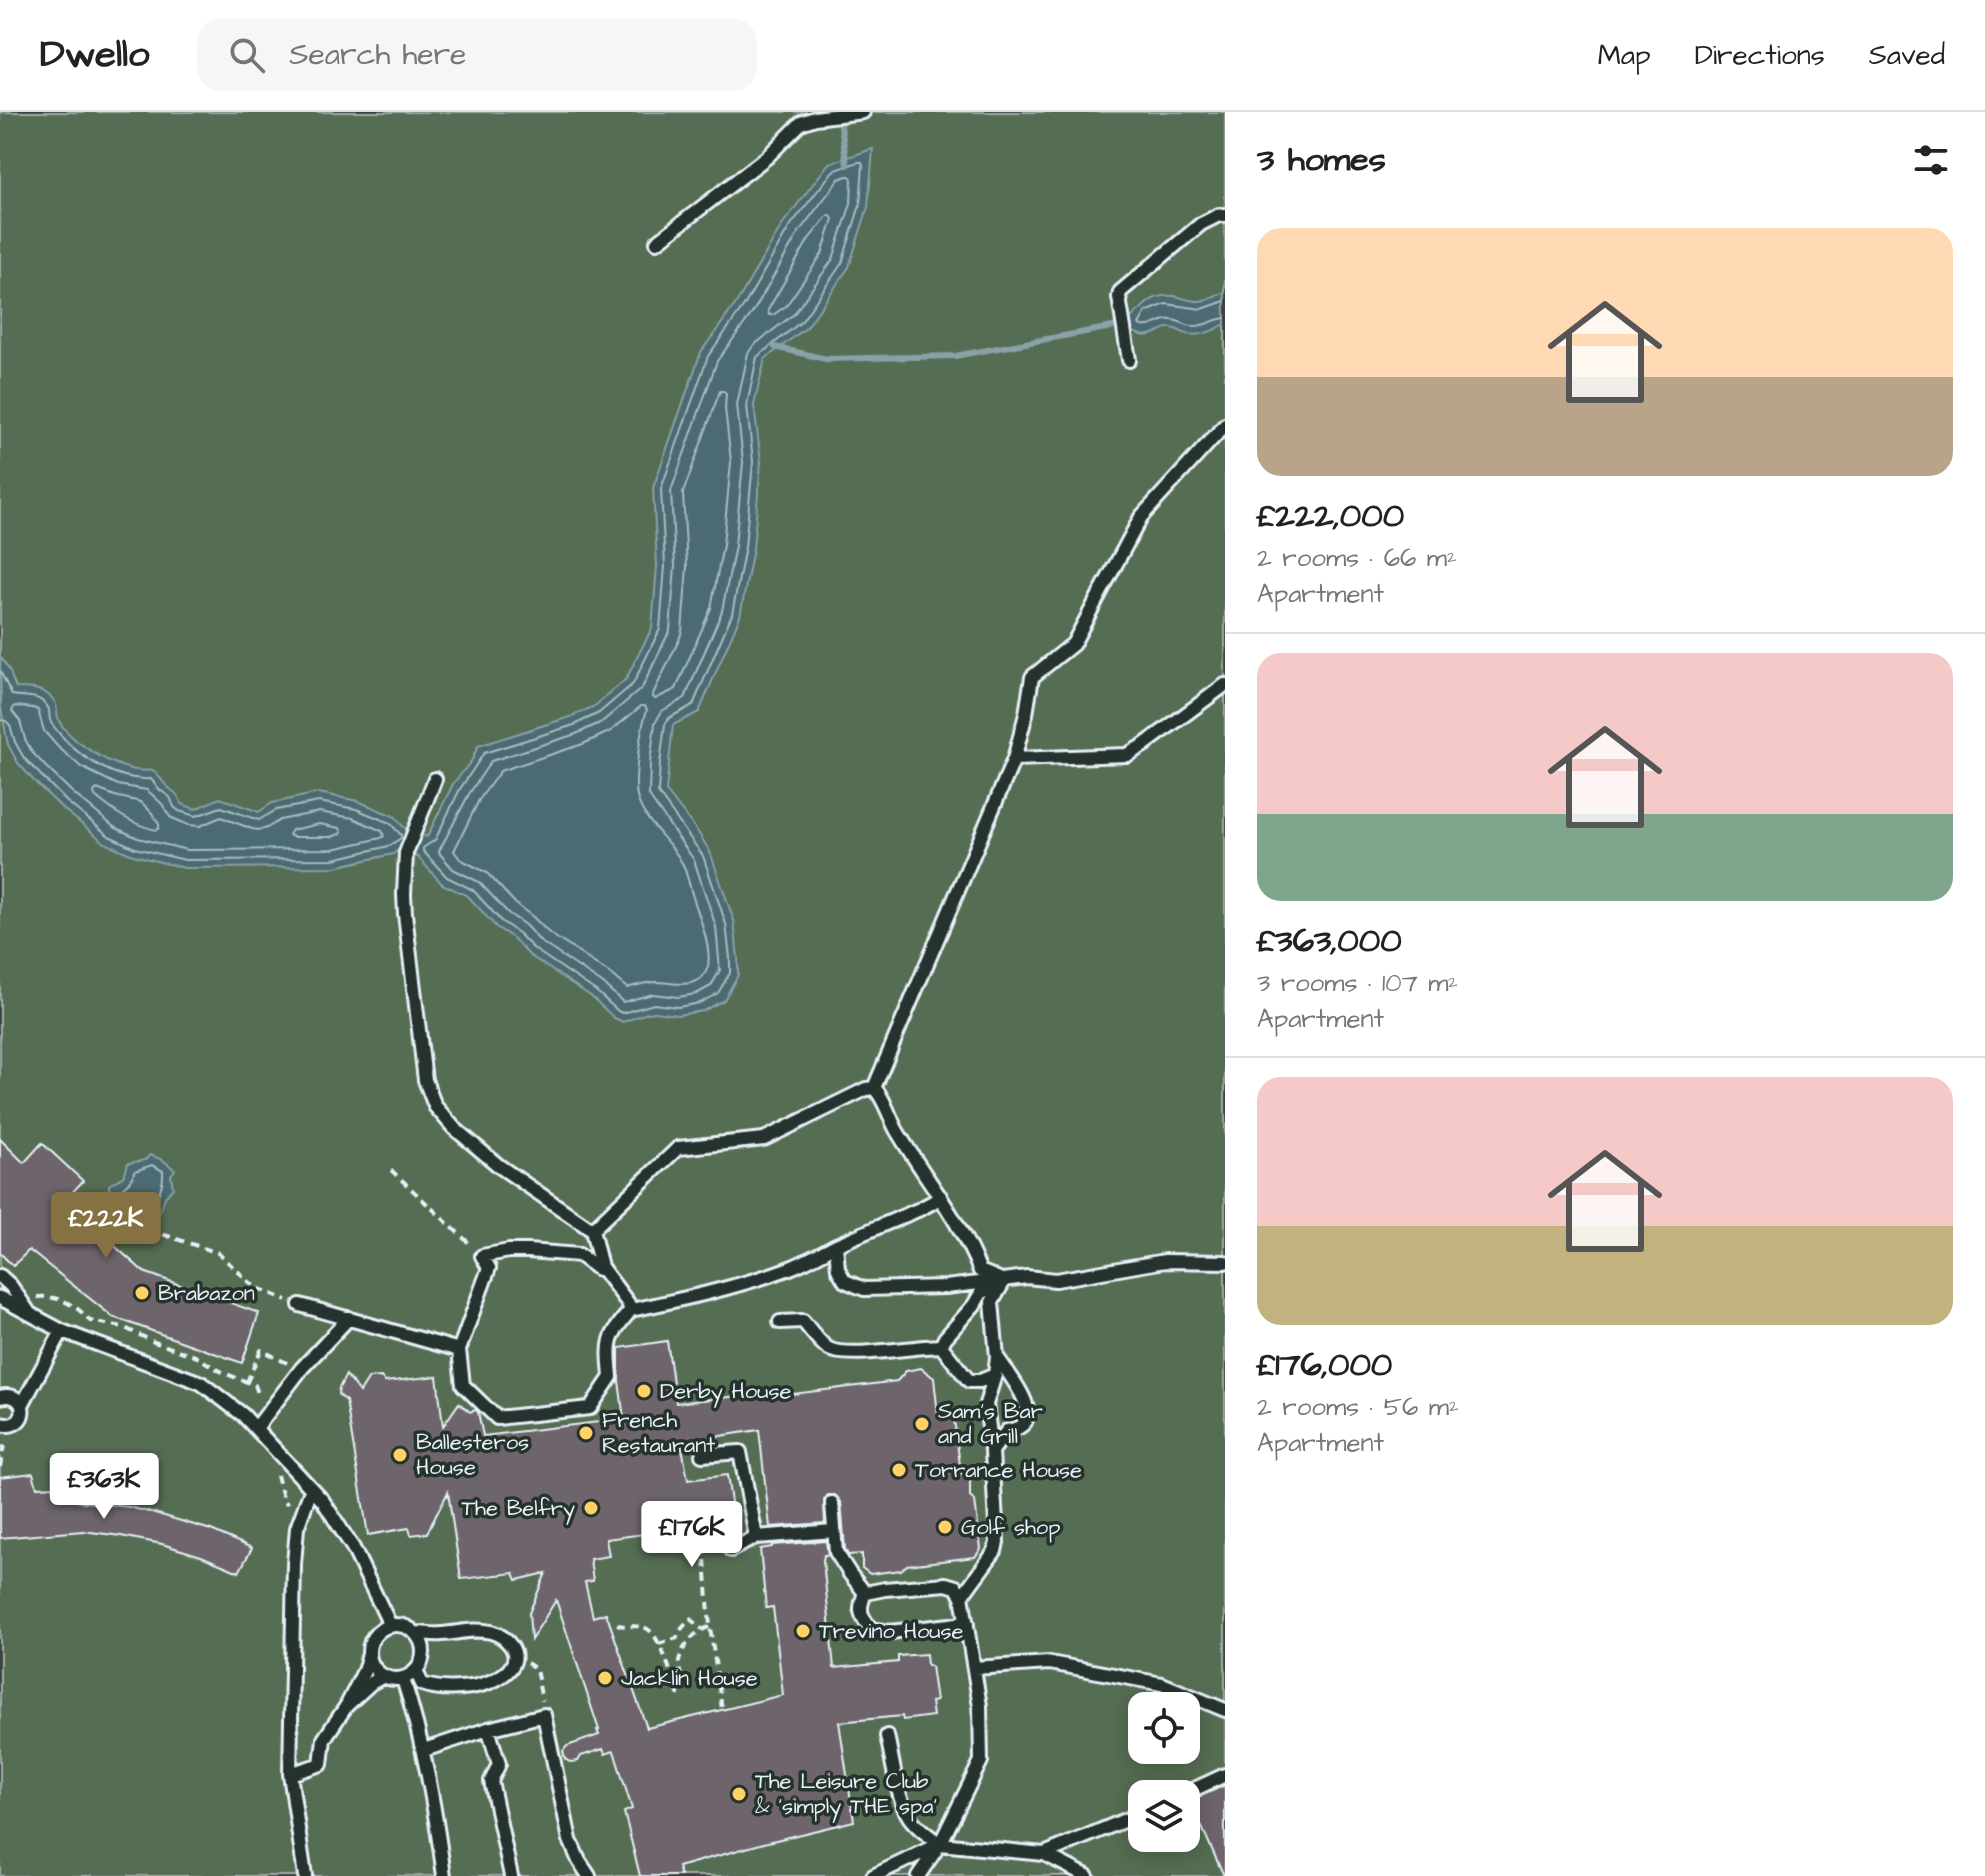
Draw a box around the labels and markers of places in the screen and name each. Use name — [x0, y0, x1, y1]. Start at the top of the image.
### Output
pin: £222K — [50, 1192, 162, 1260]
place label: Brabazon — [158, 1278, 255, 1309]
marker: Brabazon — [133, 1284, 151, 1302]
place label: Derby House — [660, 1376, 791, 1408]
marker: Derby House — [635, 1382, 653, 1400]
place label: Sam's Bar and Grill — [938, 1396, 1043, 1452]
place label: French Restaurant — [602, 1405, 715, 1461]
marker: Sam's Bar and Grill — [913, 1415, 931, 1433]
marker: French Restaurant — [577, 1424, 595, 1442]
place label: Ballesteros House — [416, 1427, 529, 1483]
marker: Ballesteros House — [391, 1446, 409, 1464]
pin: £363K — [48, 1453, 160, 1521]
place label: Torrance House — [915, 1455, 1082, 1486]
marker: Torrance House — [890, 1461, 908, 1479]
place label: The Belfry — [461, 1493, 575, 1525]
marker: The Belfry — [582, 1499, 600, 1517]
pin: £176K — [636, 1501, 748, 1569]
place label: Golf shop — [961, 1512, 1061, 1543]
marker: Golf shop — [936, 1518, 954, 1536]
place label: Trevino House — [819, 1616, 964, 1647]
marker: Trevino House — [794, 1622, 812, 1640]
place label: Jacklin House — [621, 1663, 758, 1694]
marker: Jacklin House — [596, 1669, 614, 1687]
place label: The Leisure Club & 'simply THE spa' — [755, 1766, 937, 1823]
marker: The Leisure Club & 'simply THE spa' — [730, 1785, 748, 1803]

